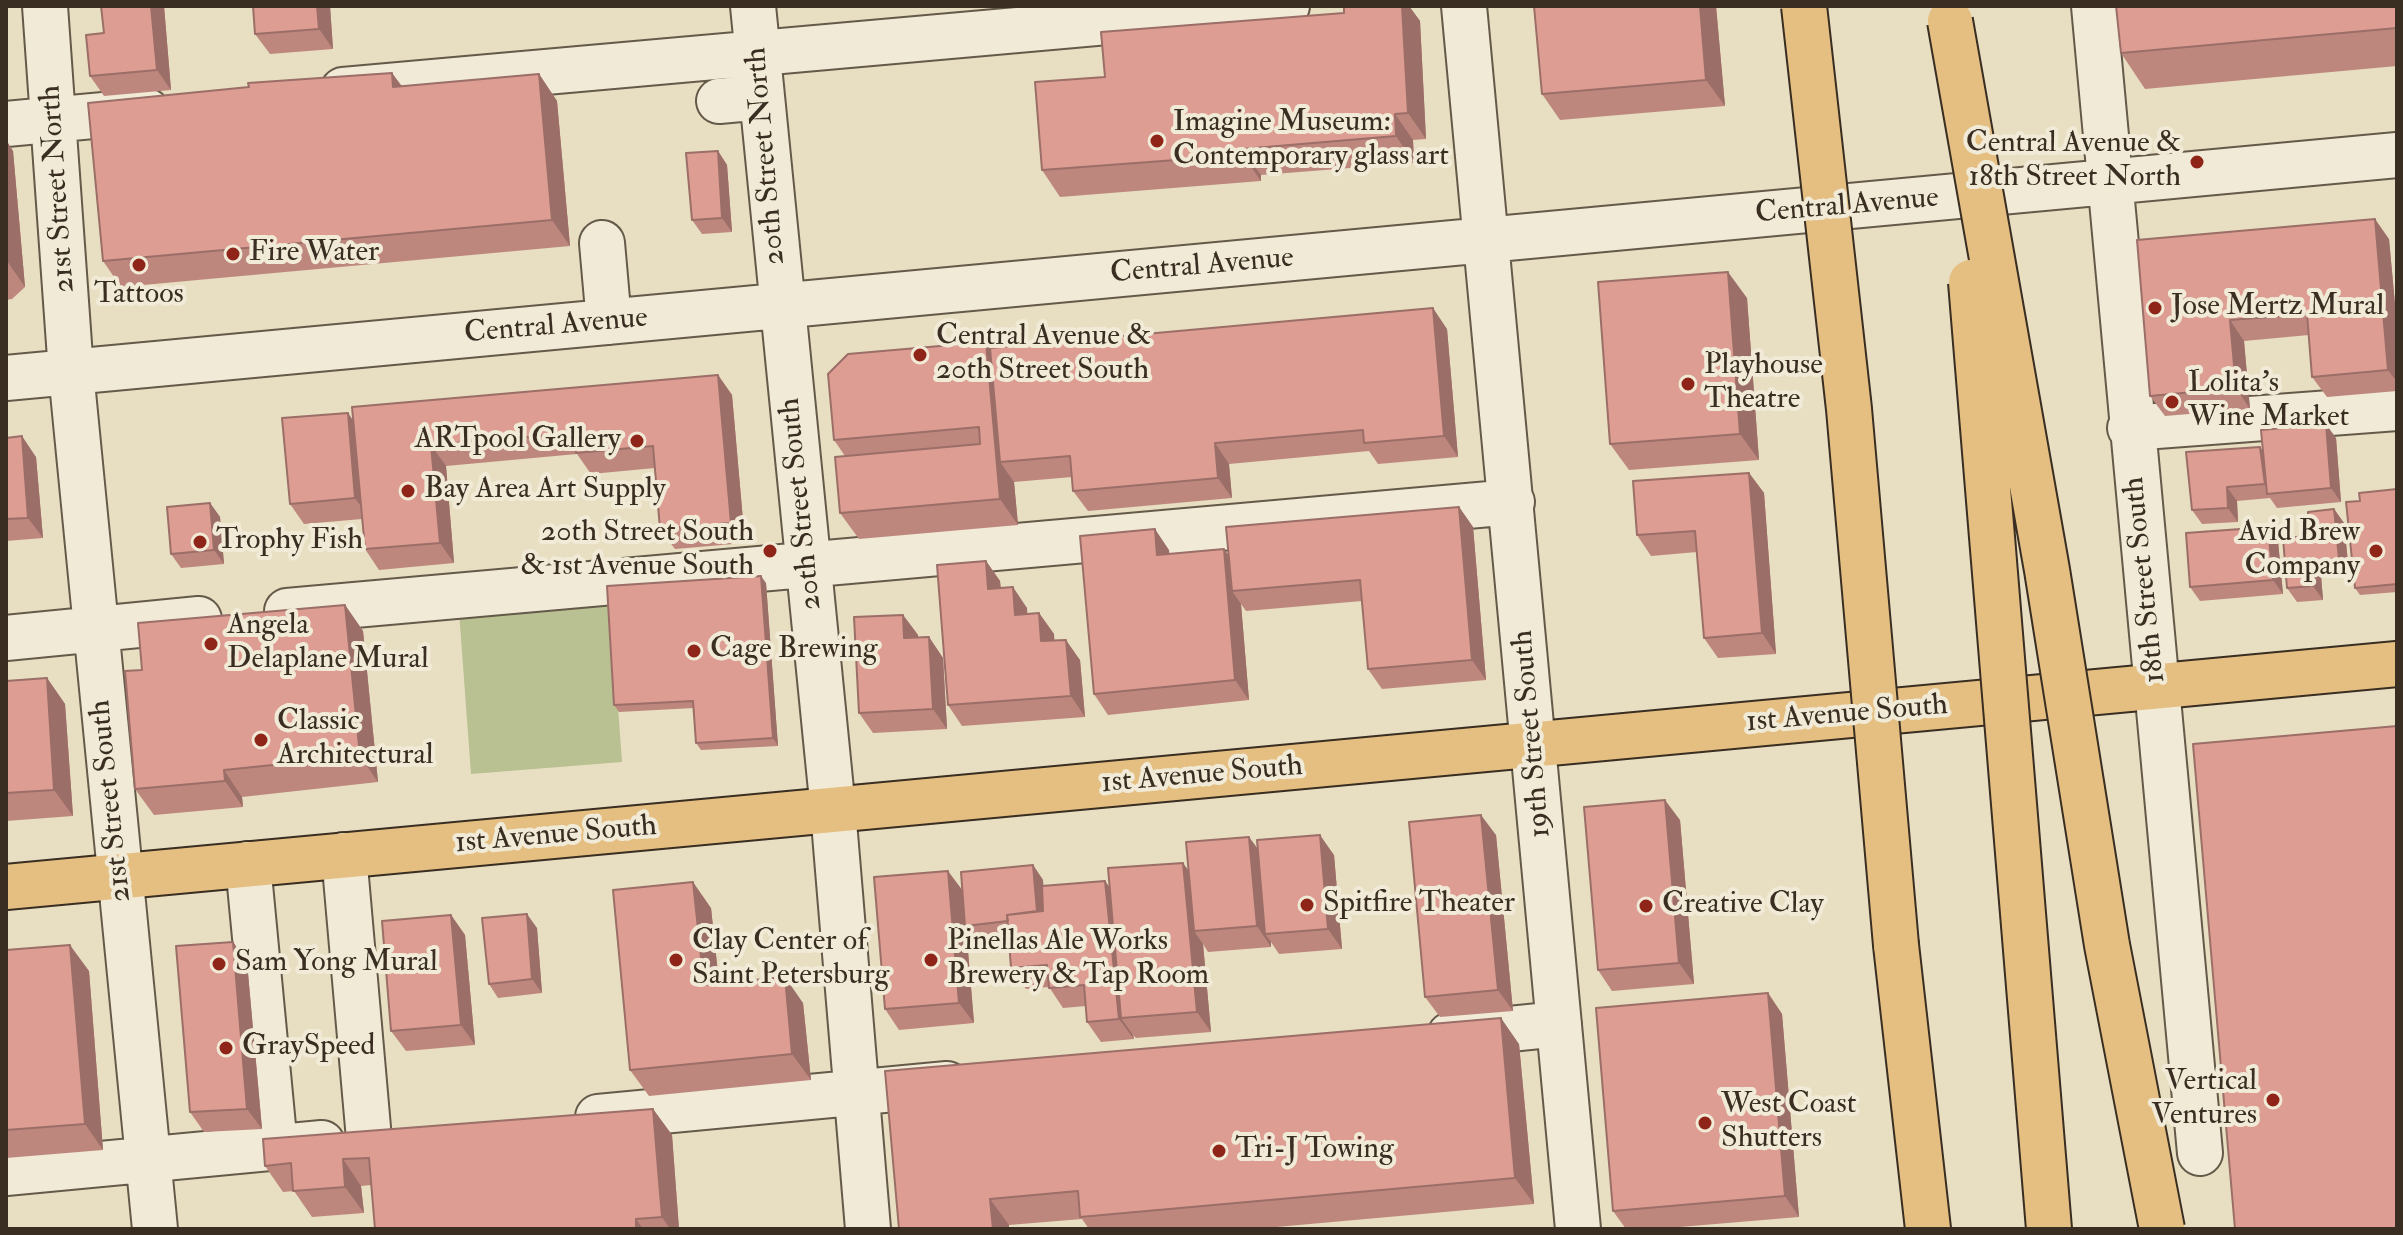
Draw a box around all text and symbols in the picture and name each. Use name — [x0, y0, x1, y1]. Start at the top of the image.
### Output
street label: 20th Street North — [740, 46, 794, 266]
street label: 21st Street North — [34, 84, 84, 294]
place label: Imagine Museum: Contemporary glass art — [1173, 106, 1449, 176]
place label: Central Avenue & 18th Street North — [1966, 127, 2181, 198]
marker: Imagine Museum: Contemporary glass art — [1148, 132, 1166, 150]
marker: Central Avenue & 18th Street North — [2188, 153, 2206, 171]
street label: Central Avenue — [1754, 181, 1940, 233]
place label: Fire Water — [249, 236, 379, 272]
street label: Central Avenue — [1109, 241, 1295, 293]
marker: Fire Water — [224, 245, 242, 263]
marker: Tattoos — [130, 256, 148, 274]
place label: Tattoos — [94, 278, 184, 314]
place label: Jose Mertz Mural — [2171, 290, 2384, 326]
marker: Jose Mertz Mural — [2146, 299, 2164, 317]
street label: Central Avenue — [463, 301, 649, 353]
place label: Central Avenue & 20th Street South — [936, 320, 1151, 390]
marker: Central Avenue & 20th Street South — [911, 346, 929, 364]
place label: Playhouse Theatre — [1704, 349, 1823, 420]
place label: Lolita's Wine Market — [2188, 367, 2349, 438]
marker: Playhouse Theatre — [1679, 375, 1697, 393]
marker: Lolita's Wine Market — [2163, 393, 2181, 411]
street label: 20th Street South — [773, 396, 831, 612]
place label: ARTpool Gallery — [415, 423, 621, 459]
marker: ARTpool Gallery — [628, 432, 646, 450]
place label: Bay Area Art Supply — [424, 473, 666, 509]
street label: 18th Street South — [2117, 475, 2175, 685]
marker: Bay Area Art Supply — [399, 482, 417, 500]
place label: 20th Street South & 1st Avenue South — [520, 516, 754, 586]
place label: Avid Brew Company — [2238, 516, 2360, 586]
place label: Trophy Fish — [216, 524, 363, 560]
marker: Trophy Fish — [191, 533, 209, 551]
marker: 20th Street South & 1st Avenue South — [761, 542, 779, 560]
marker: Avid Brew Company — [2367, 542, 2385, 560]
place label: Angela Delaplane Mural — [227, 609, 429, 680]
street label: 19th Street South — [1506, 629, 1560, 839]
place label: Cage Brewing — [710, 633, 878, 669]
marker: Angela Delaplane Mural — [202, 635, 220, 653]
marker: Cage Brewing — [685, 642, 703, 660]
street label: 1st Avenue South — [1745, 688, 1949, 742]
street label: 21st Street South — [83, 698, 141, 904]
place label: Classic Architectural — [277, 705, 434, 776]
marker: Classic Architectural — [252, 731, 270, 749]
street label: 1st Avenue South — [1100, 749, 1304, 803]
street label: 1st Avenue South — [454, 809, 658, 863]
place label: Spitfire Theater — [1323, 887, 1515, 923]
place label: Creative Clay — [1662, 888, 1824, 924]
marker: Spitfire Theater — [1298, 896, 1316, 914]
marker: Creative Clay — [1637, 897, 1655, 915]
place label: Clay Center of Saint Petersburg — [692, 925, 889, 996]
place label: Pinellas Ale Works Brewery & Tap Room — [947, 925, 1209, 996]
place label: Sam Yong Mural — [235, 946, 438, 982]
marker: Clay Center of Saint Petersburg — [667, 951, 685, 969]
marker: Pinellas Ale Works Brewery & Tap Room — [922, 951, 940, 969]
marker: Sam Yong Mural — [210, 955, 228, 973]
place label: GraySpeed — [242, 1030, 375, 1066]
marker: GraySpeed — [217, 1039, 235, 1057]
place label: Vertical Ventures — [2151, 1065, 2257, 1136]
place label: West Coast Shutters — [1721, 1088, 1856, 1158]
marker: Vertical Ventures — [2264, 1091, 2282, 1109]
marker: West Coast Shutters — [1696, 1114, 1714, 1132]
place label: Tri-J Towing — [1235, 1133, 1394, 1169]
marker: Tri-J Towing — [1210, 1142, 1228, 1160]

